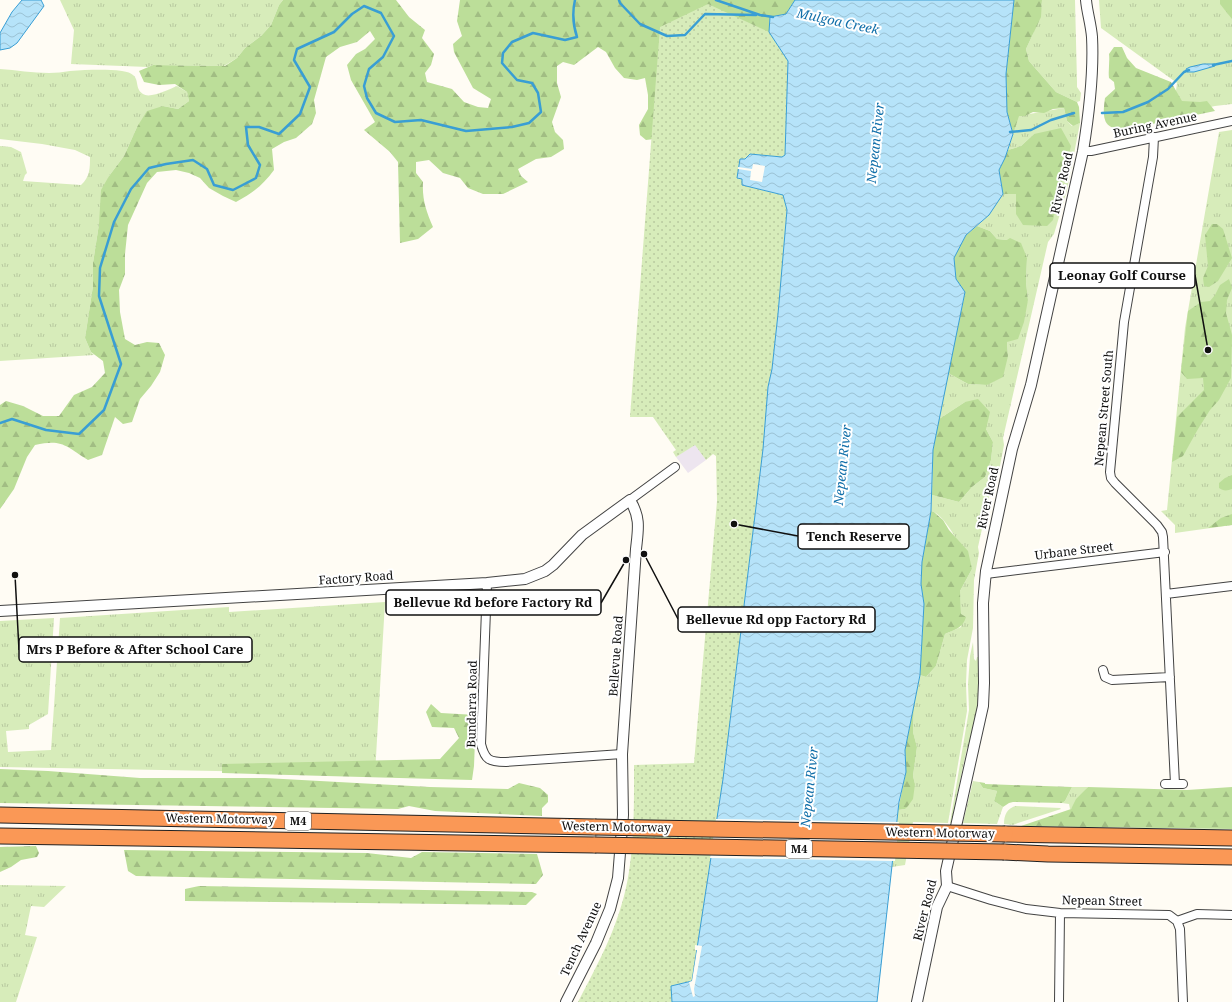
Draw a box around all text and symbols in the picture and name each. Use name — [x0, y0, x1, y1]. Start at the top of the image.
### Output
water label: Mulgoa Creek — [794, 3, 881, 39]
water label: Nepean River — [862, 101, 888, 185]
street label: Buring Avenue — [1111, 107, 1198, 142]
street label: River Road — [1046, 150, 1077, 215]
callout: Leonay Golf Course — [1050, 263, 1195, 288]
text: Leonay Golf Course — [1058, 266, 1186, 284]
street label: Nepean Street South — [1090, 349, 1117, 467]
water label: Nepean River — [829, 423, 855, 507]
street label: River Road — [973, 465, 1002, 530]
callout: Tench Reserve — [798, 524, 909, 549]
text: Tench Reserve — [806, 527, 902, 545]
street label: Urbane Street — [1034, 537, 1114, 564]
street label: Factory Road — [318, 566, 395, 589]
callout: Bellevue Rd before Factory Rd — [386, 590, 601, 615]
text: Bellevue Rd before Factory Rd — [394, 593, 593, 611]
callout: Bellevue Rd opp Factory Rd — [678, 607, 875, 632]
text: Bellevue Rd opp Factory Rd — [686, 610, 867, 628]
street label: Bellevue Road — [604, 614, 627, 697]
callout: Mrs P Before & After School Care — [19, 637, 252, 662]
text: Mrs P Before & After School Care — [27, 640, 244, 658]
street label: Bundarra Road — [462, 660, 481, 748]
water label: Nepean River — [796, 745, 822, 829]
street label: Western Motorway — [165, 809, 275, 828]
road number: M4 — [285, 812, 311, 830]
street label: Western Motorway — [561, 817, 671, 836]
street label: Western Motorway — [885, 823, 995, 842]
road number: M4 — [786, 840, 812, 858]
street label: River Road — [909, 877, 941, 942]
street label: Nepean Street — [1062, 891, 1142, 910]
street label: Tench Avenue — [556, 899, 605, 979]

